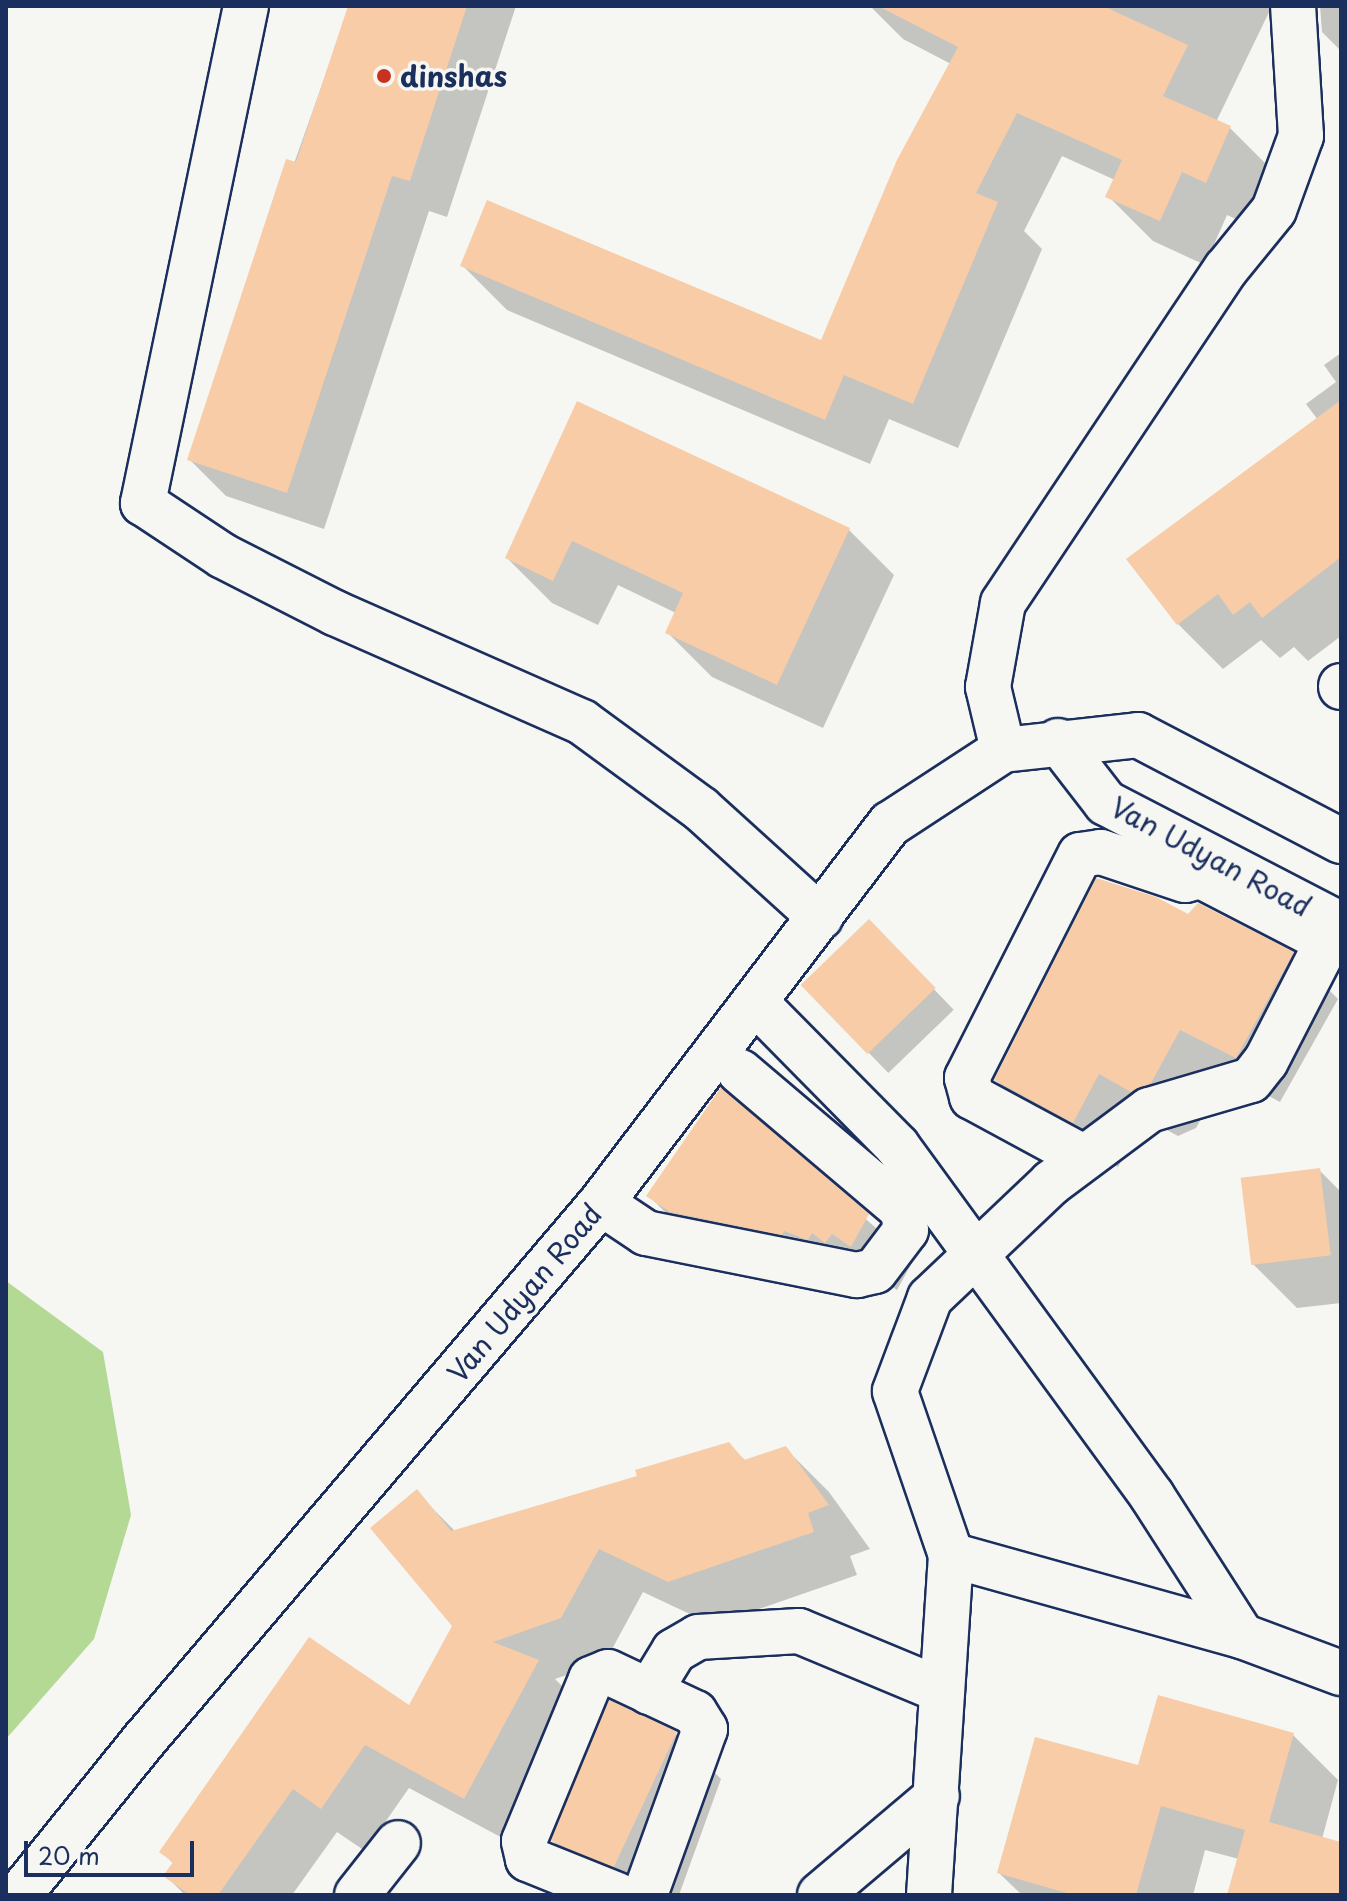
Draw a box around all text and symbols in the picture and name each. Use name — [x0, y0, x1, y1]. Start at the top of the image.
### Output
place label: dinshas — [400, 59, 507, 93]
marker: dinshas — [375, 67, 393, 85]
street label: Van Udyan Road — [1105, 789, 1317, 923]
street label: Van Udyan Road — [440, 1197, 608, 1389]
scale bar — [28, 1825, 198, 1875]
text: 20 m — [38, 1837, 100, 1873]

